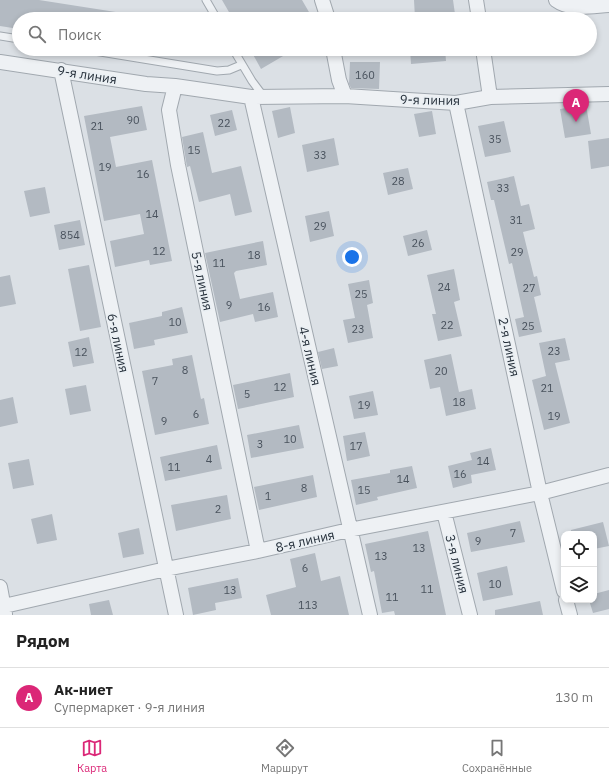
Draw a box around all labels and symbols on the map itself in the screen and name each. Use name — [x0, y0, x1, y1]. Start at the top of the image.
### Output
street label: 9-я линия — [56, 62, 118, 88]
house number: 160 — [355, 68, 375, 82]
pin: A — [563, 89, 589, 122]
street label: 9-я линия — [400, 91, 460, 109]
house number: 90 — [126, 113, 140, 127]
house number: 22 — [217, 116, 231, 130]
house number: 21 — [90, 119, 104, 133]
house number: 35 — [488, 132, 502, 146]
house number: 15 — [187, 143, 201, 157]
house number: 33 — [313, 148, 327, 162]
house number: 19 — [98, 160, 112, 174]
house number: 16 — [136, 167, 150, 181]
house number: 28 — [391, 174, 405, 188]
house number: 33 — [496, 181, 510, 195]
house number: 14 — [145, 207, 159, 221]
house number: 31 — [509, 213, 523, 227]
house number: 29 — [313, 219, 327, 233]
house number: 854 — [60, 228, 80, 242]
house number: 26 — [411, 236, 425, 250]
house number: 12 — [152, 244, 166, 258]
house number: 29 — [510, 245, 524, 259]
your location — [342, 247, 362, 267]
house number: 18 — [247, 248, 261, 262]
street label: 5-я линия — [187, 250, 217, 312]
house number: 11 — [212, 256, 226, 270]
house number: 24 — [437, 280, 451, 294]
house number: 27 — [522, 281, 536, 295]
house number: 25 — [354, 287, 368, 301]
house number: 9 — [226, 298, 232, 312]
house number: 16 — [257, 300, 271, 314]
street label: 6-я линия — [103, 312, 133, 374]
house number: 10 — [168, 315, 182, 329]
street label: 2-я линия — [494, 316, 524, 378]
house number: 22 — [440, 318, 454, 332]
house number: 25 — [521, 319, 535, 333]
house number: 23 — [351, 322, 365, 336]
street label: 4-я линия — [295, 325, 325, 387]
house number: 23 — [547, 344, 561, 358]
house number: 12 — [74, 345, 88, 359]
house number: 8 — [182, 363, 188, 377]
house number: 20 — [434, 364, 448, 378]
house number: 7 — [152, 374, 158, 388]
house number: 12 — [273, 380, 287, 394]
house number: 21 — [540, 381, 554, 395]
house number: 5 — [244, 387, 250, 401]
house number: 18 — [452, 395, 466, 409]
house number: 19 — [357, 398, 371, 412]
house number: 6 — [193, 407, 199, 421]
house number: 19 — [547, 409, 561, 423]
house number: 9 — [161, 414, 167, 428]
house number: 10 — [283, 432, 297, 446]
house number: 3 — [257, 437, 263, 451]
house number: 17 — [349, 439, 363, 453]
house number: 4 — [206, 452, 213, 466]
house number: 14 — [476, 454, 490, 468]
house number: 11 — [167, 460, 181, 474]
house number: 16 — [453, 467, 467, 481]
house number: 14 — [396, 472, 410, 486]
house number: 8 — [301, 481, 307, 495]
house number: 15 — [357, 483, 371, 497]
house number: 1 — [265, 489, 272, 503]
house number: 2 — [215, 502, 221, 516]
street label: 8-я линия — [274, 526, 336, 556]
house number: 7 — [510, 526, 516, 540]
street label: 3-я линия — [441, 533, 473, 595]
house number: 9 — [475, 534, 481, 548]
house number: 13 — [412, 541, 426, 555]
house number: 13 — [374, 549, 388, 563]
house number: 6 — [302, 561, 308, 575]
house number: 10 — [488, 577, 502, 591]
house number: 11 — [420, 582, 434, 596]
house number: 13 — [223, 583, 237, 597]
house number: 11 — [385, 590, 399, 604]
house number: 113 — [298, 598, 318, 612]

